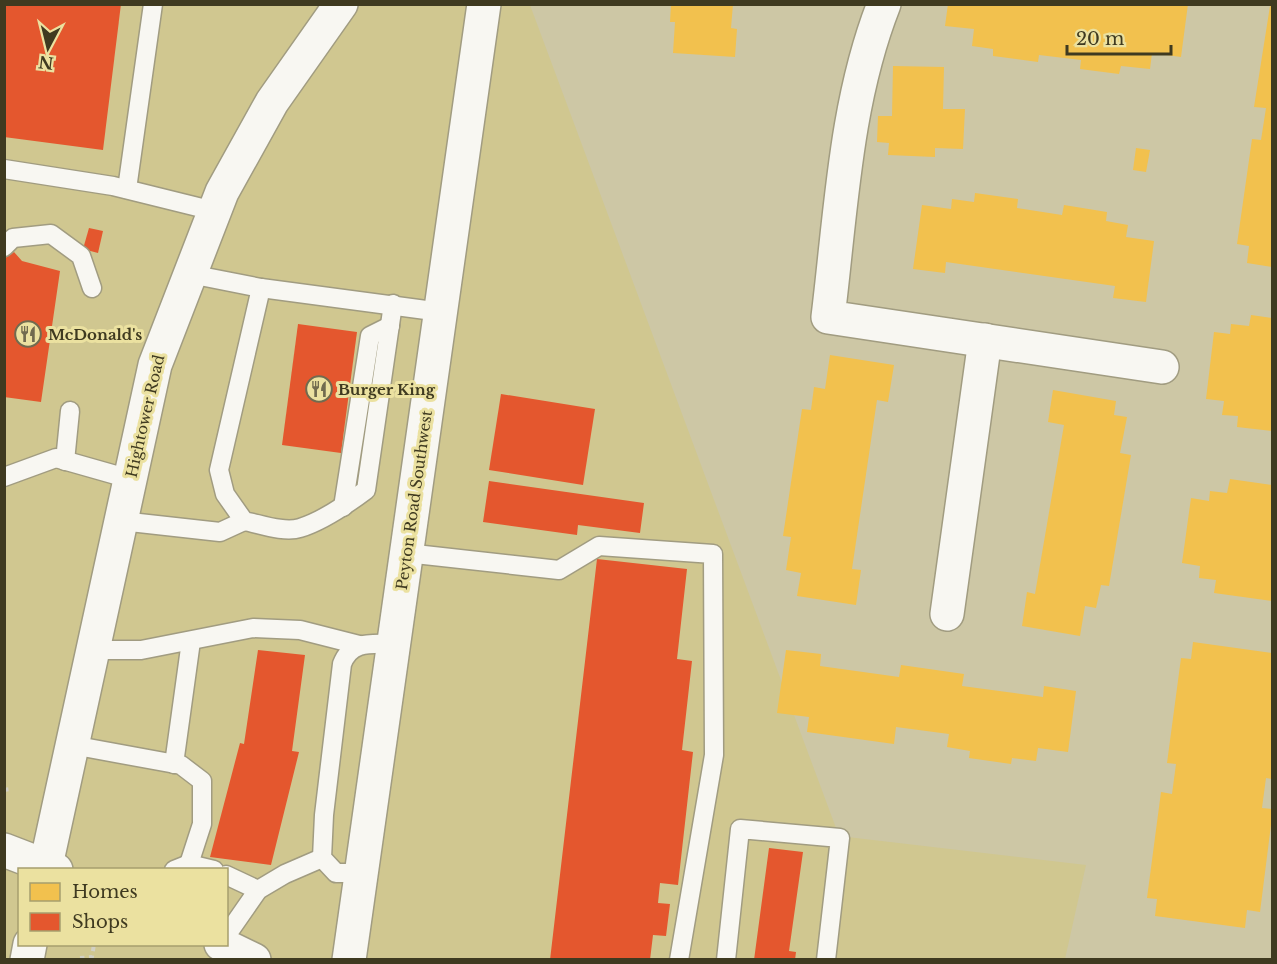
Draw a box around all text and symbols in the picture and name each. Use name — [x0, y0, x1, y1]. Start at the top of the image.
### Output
north arrow — [18, 18, 78, 78]
scale bar — [1067, 18, 1170, 56]
text: 20 m — [1076, 28, 1124, 50]
text: N — [37, 52, 55, 74]
restaurant icon: McDonald's — [13, 319, 43, 349]
place label: McDonald's — [48, 325, 142, 344]
street label: Hightower Road — [122, 353, 168, 479]
restaurant icon: Burger King — [304, 374, 334, 404]
place label: Burger King — [338, 380, 436, 399]
street label: Peyton Road Southwest — [392, 409, 436, 591]
legend — [18, 868, 228, 946]
text: Homes — [72, 881, 138, 903]
text: Shops — [72, 911, 128, 933]

